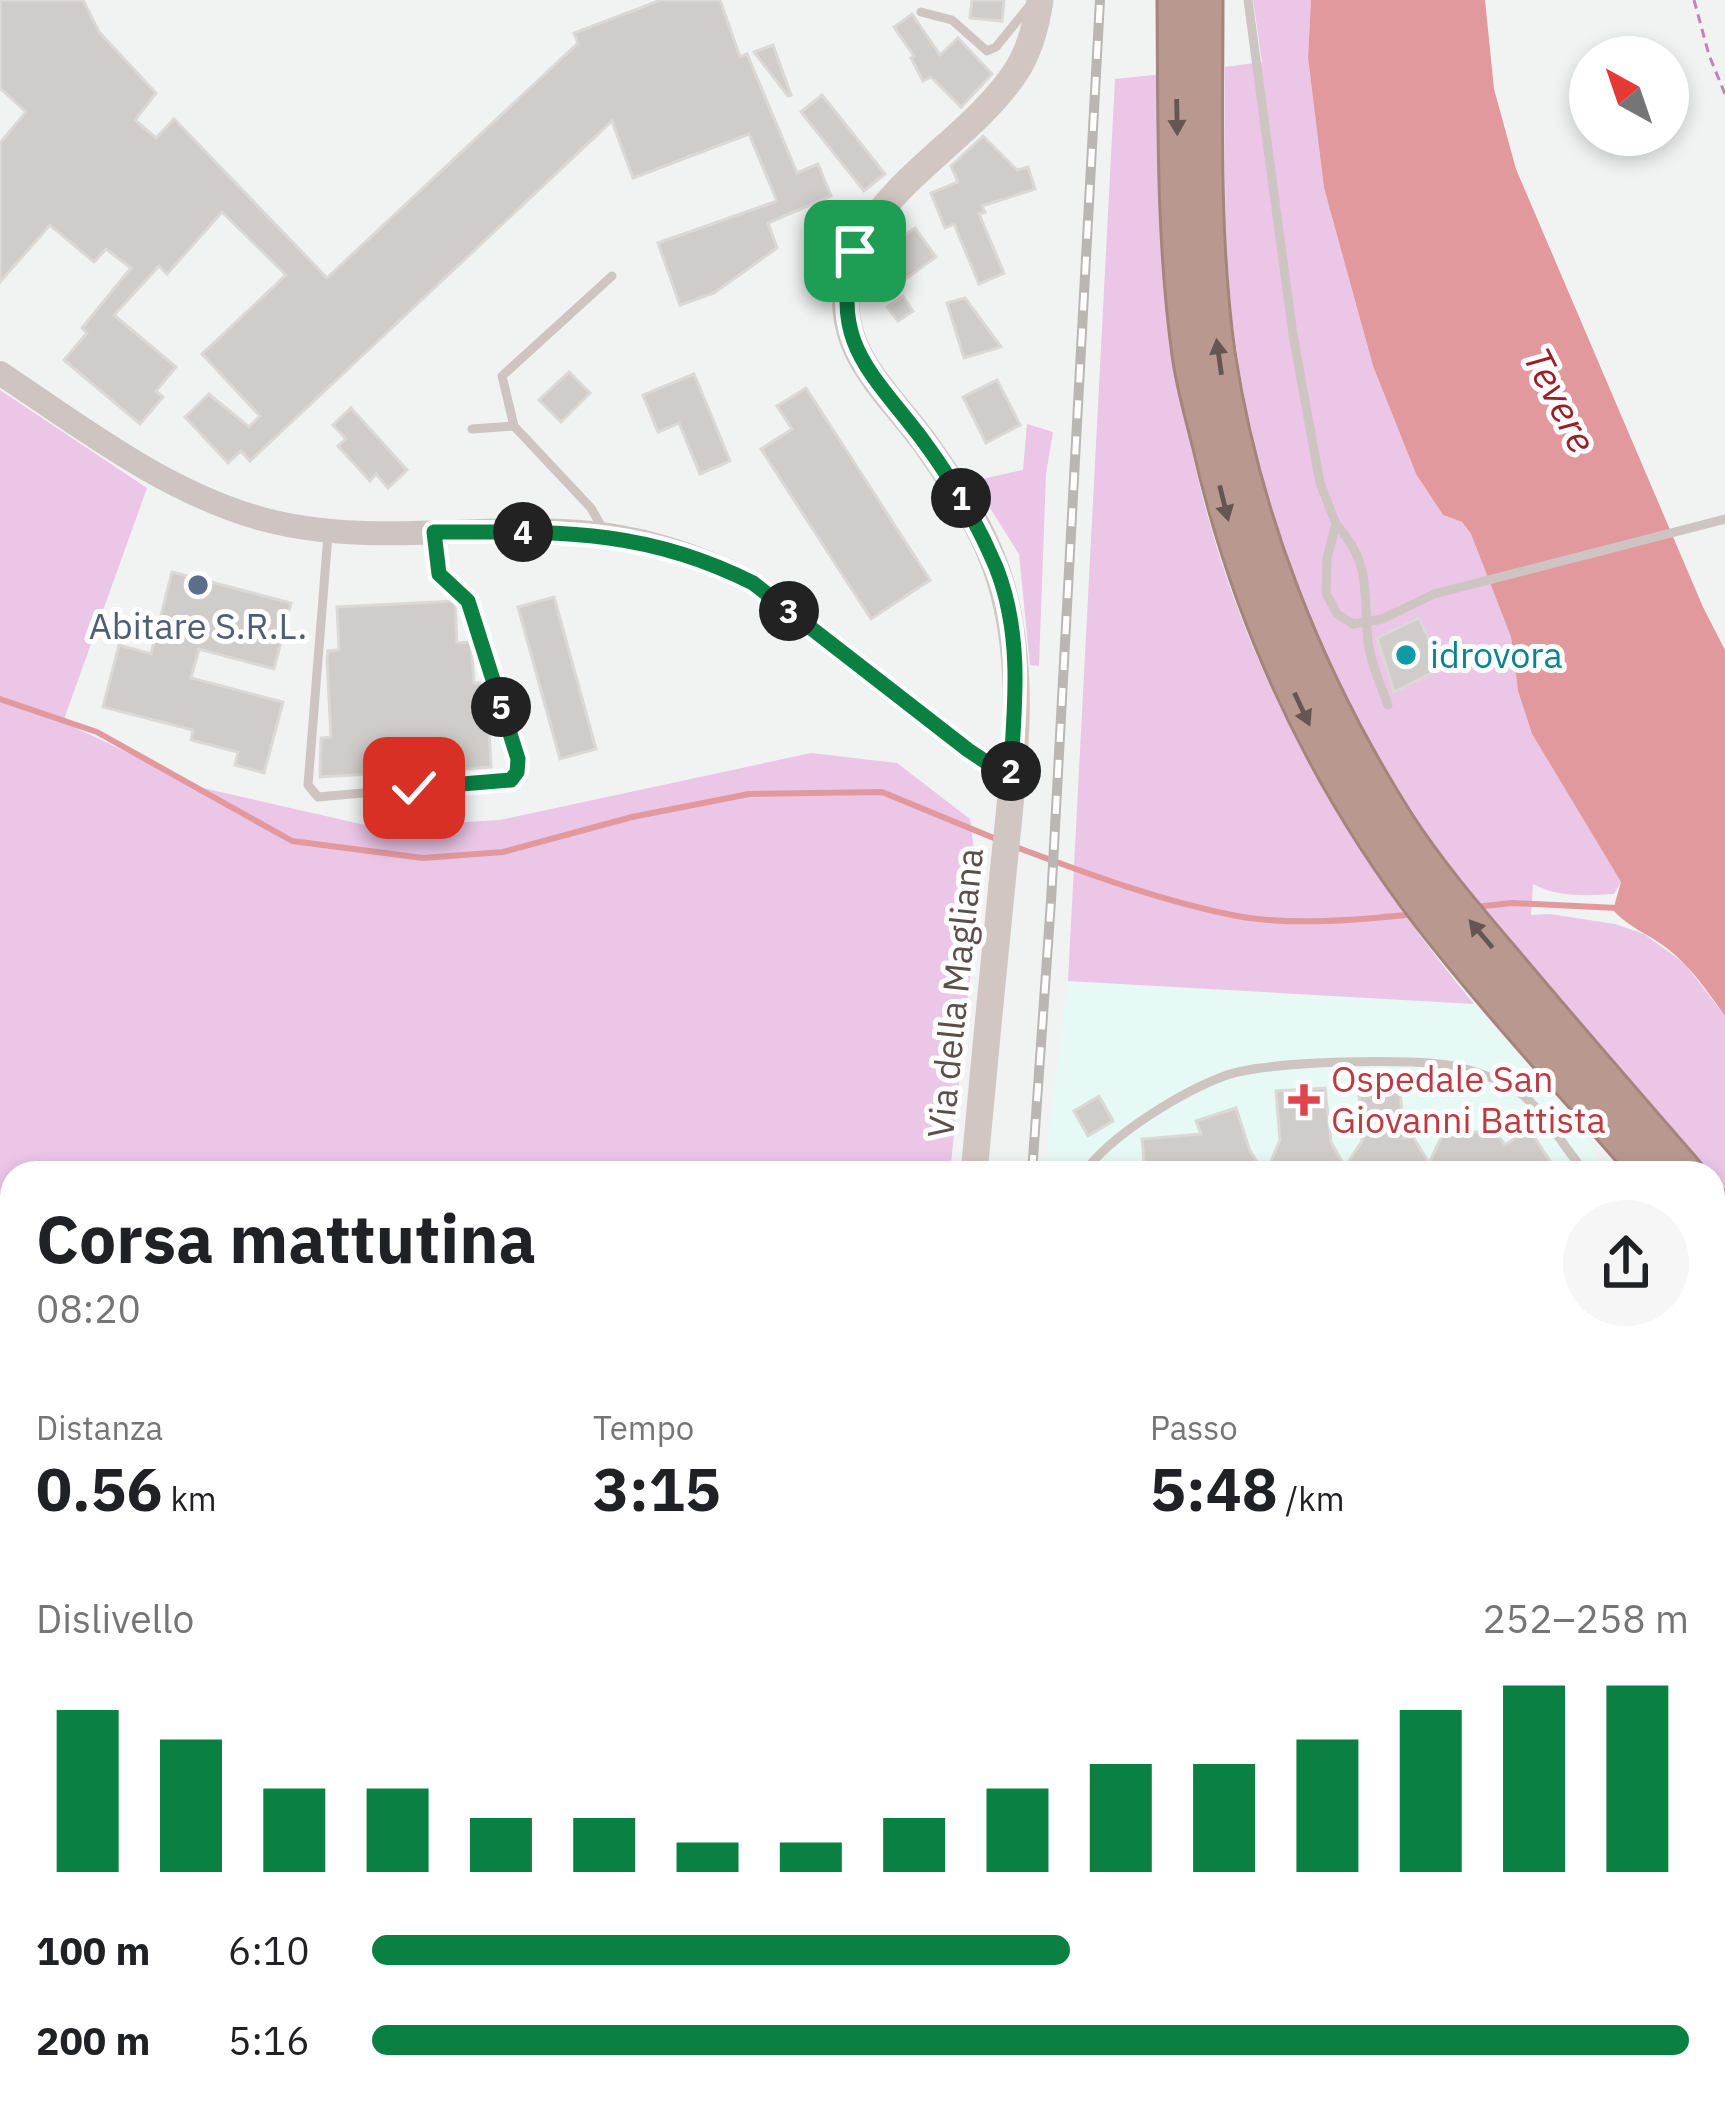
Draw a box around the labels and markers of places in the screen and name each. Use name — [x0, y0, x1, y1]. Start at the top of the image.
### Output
pin — [804, 200, 906, 302]
pin: 1 — [931, 468, 991, 528]
pin: 4 — [493, 502, 553, 562]
marker: Abitare S.R.L. — [185, 572, 211, 598]
pin: 3 — [759, 581, 819, 641]
place label: Abitare S.R.L. — [89, 602, 307, 649]
place label: idrovora — [1430, 631, 1563, 678]
marker: idrovora — [1393, 642, 1419, 668]
pin: 5 — [471, 677, 531, 737]
pin — [363, 737, 465, 839]
pin: 2 — [981, 741, 1041, 801]
place label: Ospedale San Giovanni Battista — [1331, 1055, 1606, 1143]
marker: Ospedale San Giovanni Battista — [1288, 1084, 1320, 1116]

